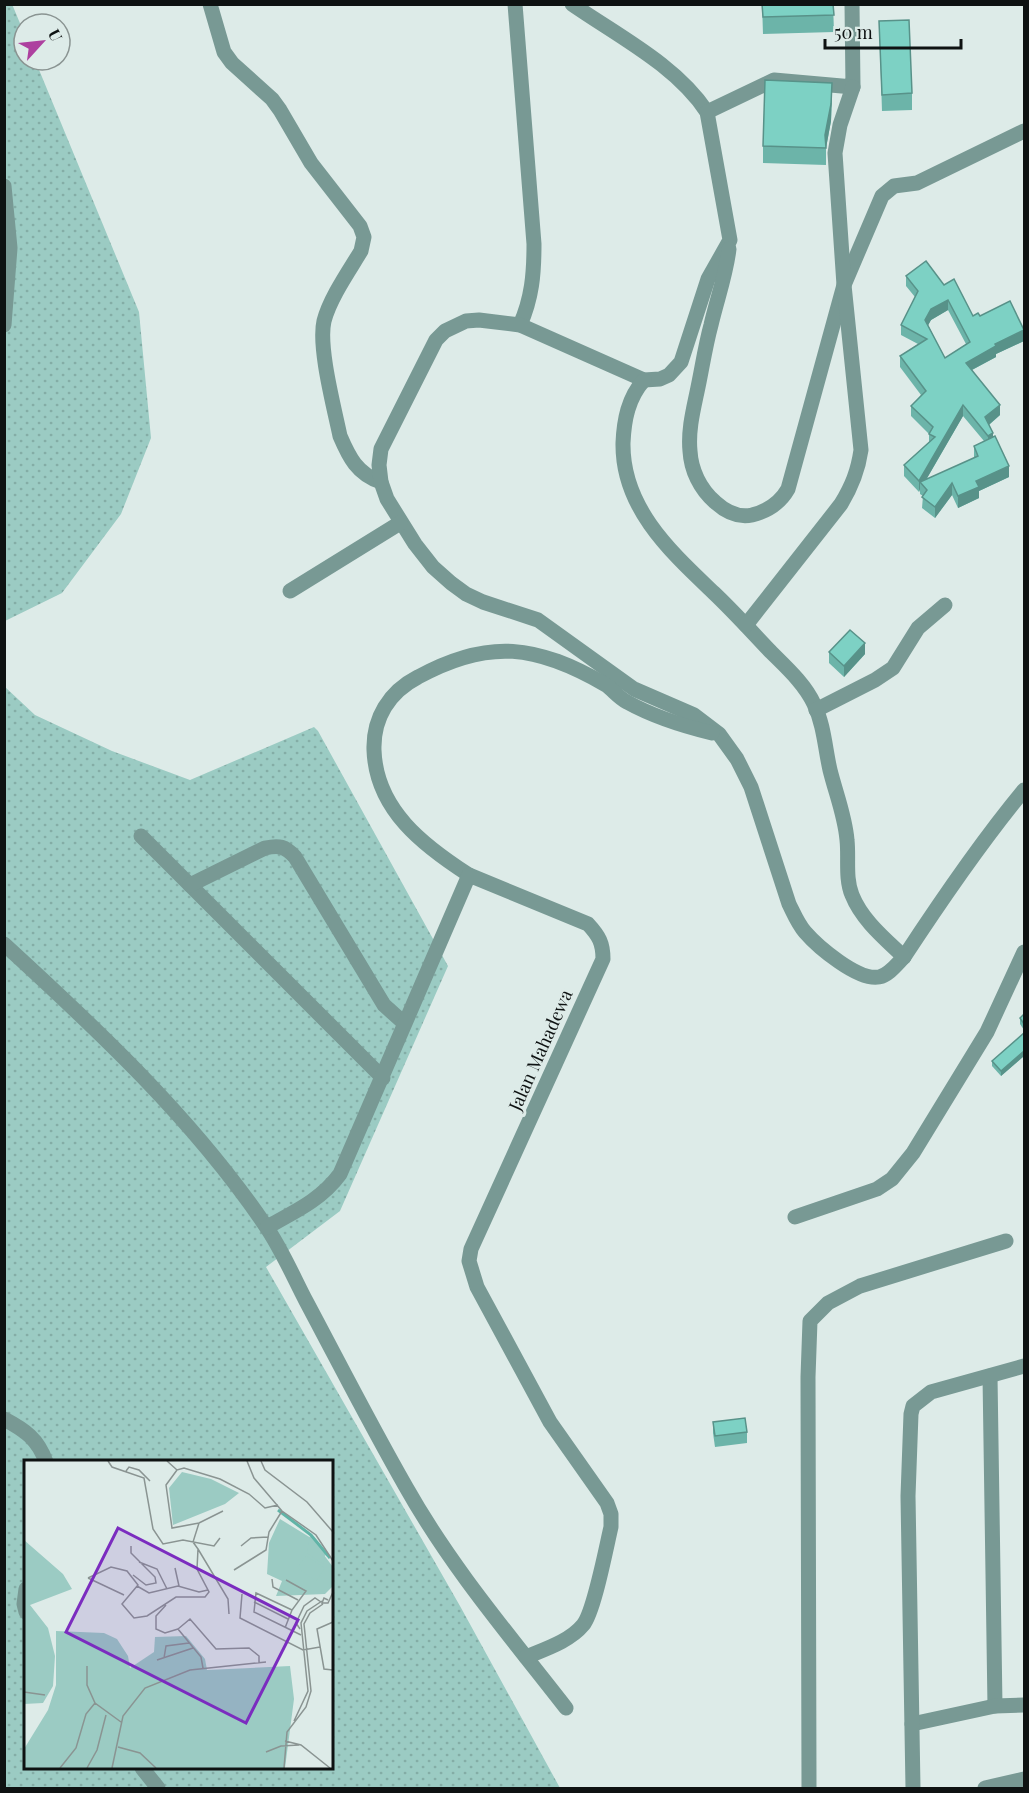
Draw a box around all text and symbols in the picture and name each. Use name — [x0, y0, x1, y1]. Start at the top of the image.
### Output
north arrow — [12, 12, 72, 72]
scale bar — [825, 12, 962, 50]
text: 50 m — [834, 20, 873, 44]
text: U — [44, 25, 68, 45]
street label: Jalan Mahadewa — [502, 986, 577, 1115]
inset map — [24, 1460, 333, 1769]

